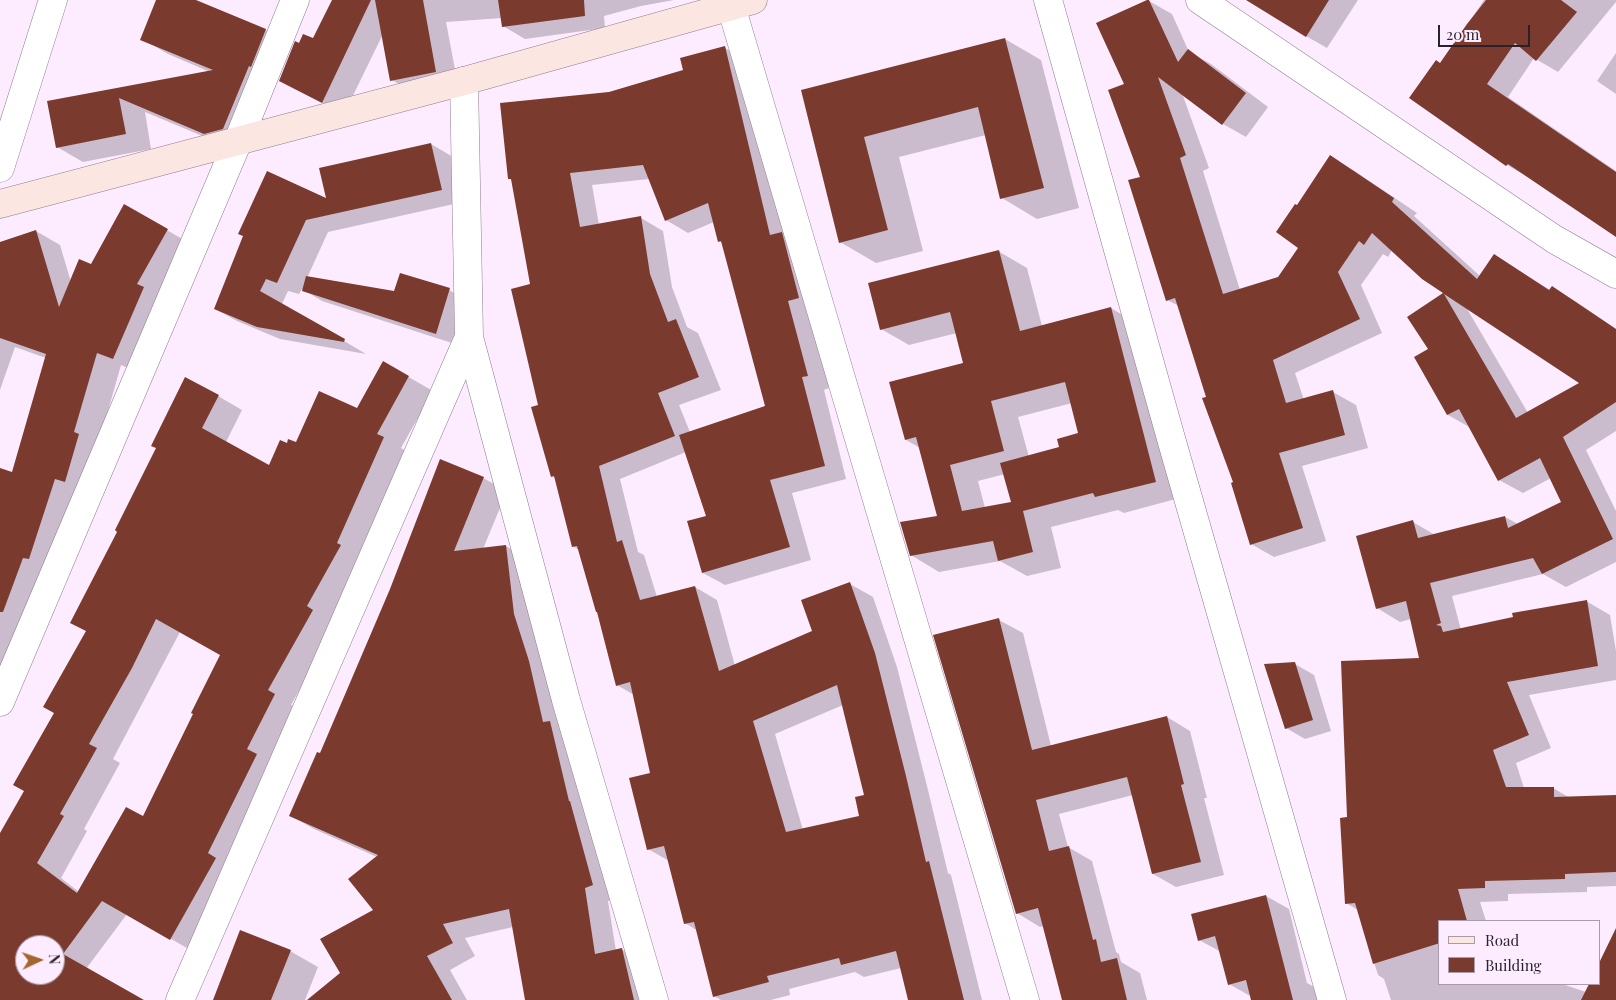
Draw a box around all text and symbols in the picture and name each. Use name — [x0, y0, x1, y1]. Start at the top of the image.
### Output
scale bar — [1441, 15, 1534, 47]
text: 20 m — [1446, 24, 1479, 44]
legend — [1438, 920, 1601, 985]
text: Road — [1485, 930, 1519, 950]
north arrow — [15, 935, 65, 985]
text: N — [45, 954, 64, 965]
text: Building — [1485, 955, 1541, 975]

